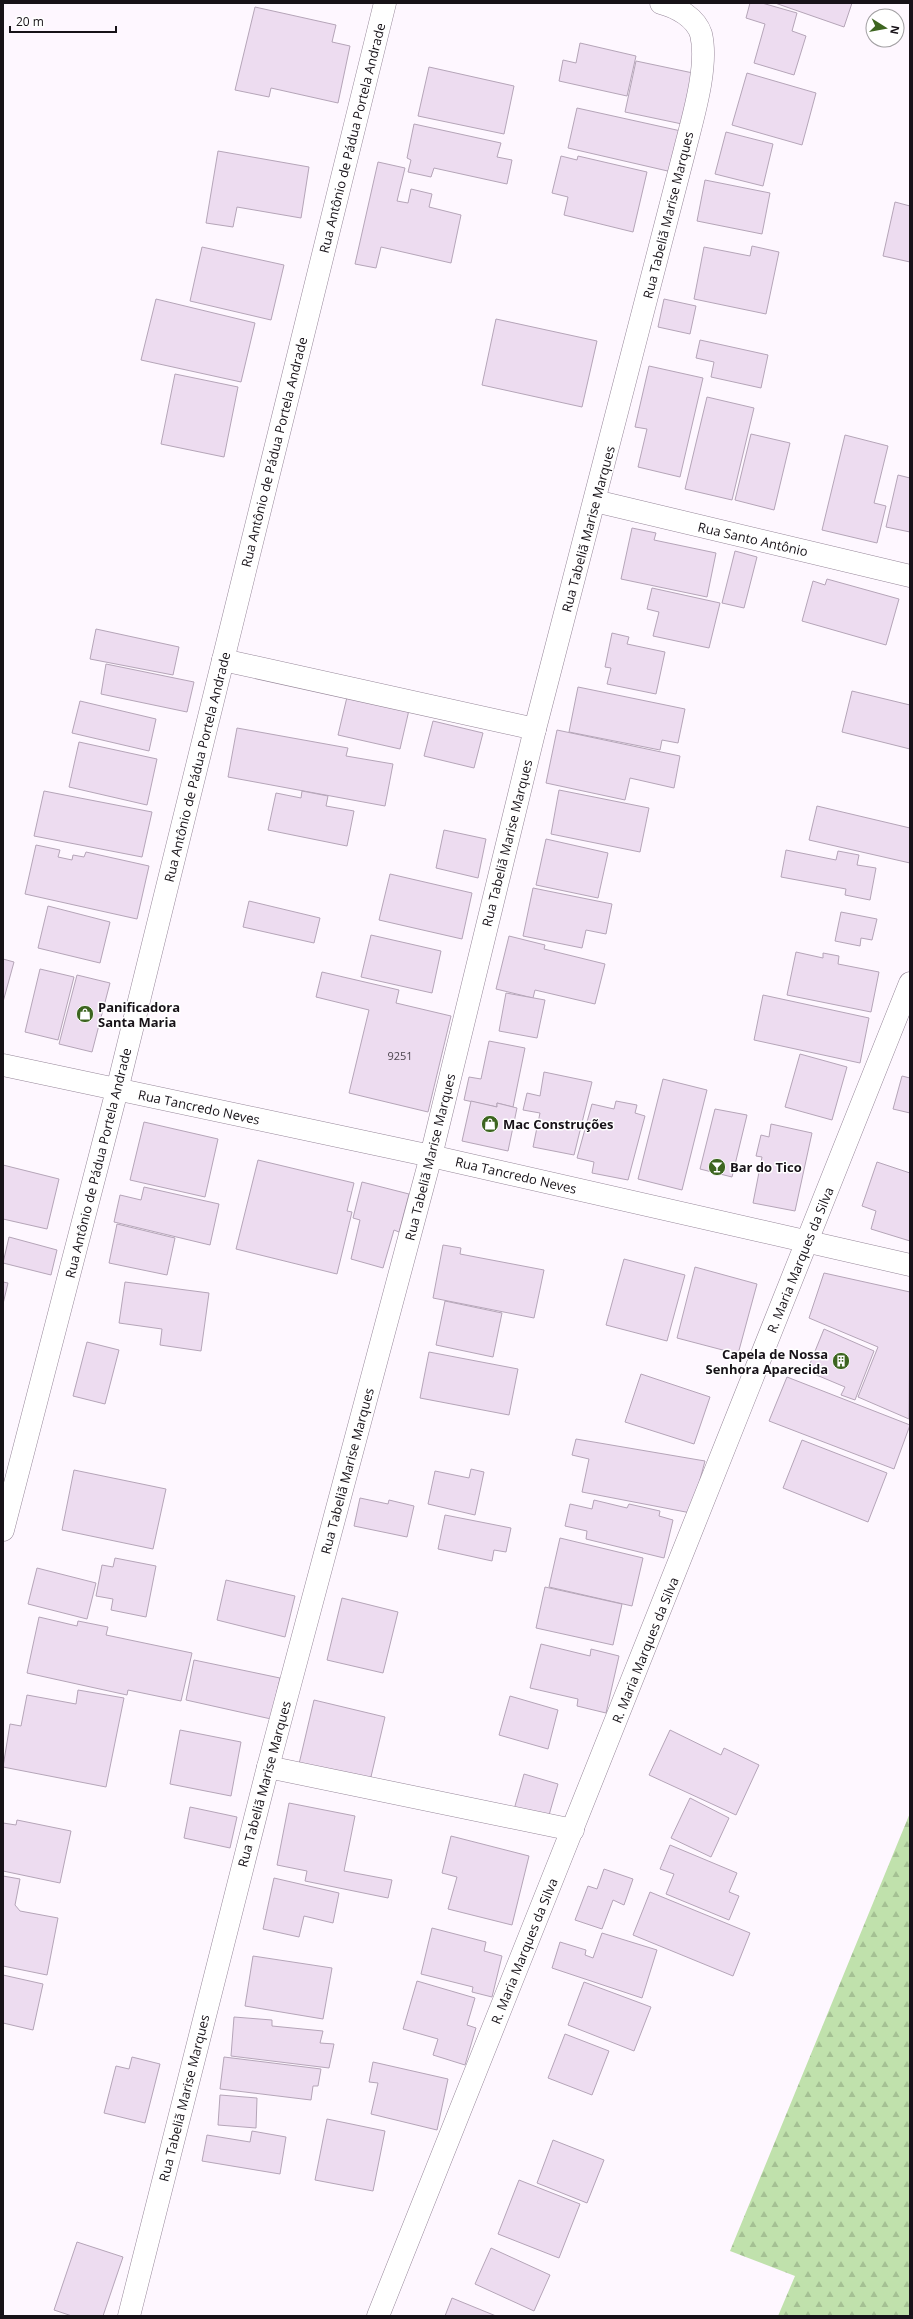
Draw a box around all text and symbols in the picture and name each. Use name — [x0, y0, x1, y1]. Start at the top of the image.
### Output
scale bar — [10, 8, 116, 34]
north arrow — [865, 8, 905, 48]
text: 20 m — [16, 13, 44, 30]
street label: Rua Antônio de Pádua Portela Andrade — [315, 21, 389, 255]
text: N — [887, 24, 904, 36]
street label: Rua Tabeliã Marise Marques — [639, 130, 697, 300]
street label: Rua Antônio de Pádua Portela Andrade — [237, 335, 311, 569]
street label: Rua Tabeliã Marise Marques — [557, 444, 619, 614]
street label: Rua Santo Antônio — [696, 518, 810, 560]
street label: Rua Antônio de Pádua Portela Andrade — [160, 650, 234, 884]
street label: Rua Tabeliã Marise Marques — [478, 758, 536, 928]
place label: Panificadora Santa Maria — [98, 998, 180, 1031]
shop icon: Panificadora Santa Maria — [75, 1004, 95, 1024]
street label: Rua Antônio de Pádua Portela Andrade — [61, 1046, 135, 1280]
house number: 9251 — [387, 1048, 413, 1063]
street label: Rua Tabeliã Marise Marques — [401, 1072, 459, 1242]
street label: Rua Tancredo Neves — [136, 1085, 262, 1129]
shop icon: Mac Construções — [480, 1114, 500, 1134]
place label: Mac Construções — [503, 1115, 613, 1133]
street label: Rua Tancredo Neves — [454, 1152, 578, 1198]
bar icon: Bar do Tico — [707, 1157, 727, 1177]
place label: Bar do Tico — [730, 1158, 802, 1176]
street label: R. Maria Marques da Silva — [762, 1184, 838, 1336]
place label: Capela de Nossa Senhora Aparecida — [706, 1345, 828, 1378]
building icon: Capela de Nossa Senhora Aparecida — [831, 1351, 851, 1371]
street label: Rua Tabeliã Marise Marques — [316, 1386, 378, 1556]
street label: R. Maria Marques da Silva — [607, 1574, 683, 1726]
street label: Rua Tabeliã Marise Marques — [233, 1699, 295, 1869]
street label: R. Maria Marques da Silva — [486, 1875, 562, 2027]
street label: Rua Tabeliã Marise Marques — [155, 2013, 213, 2183]

